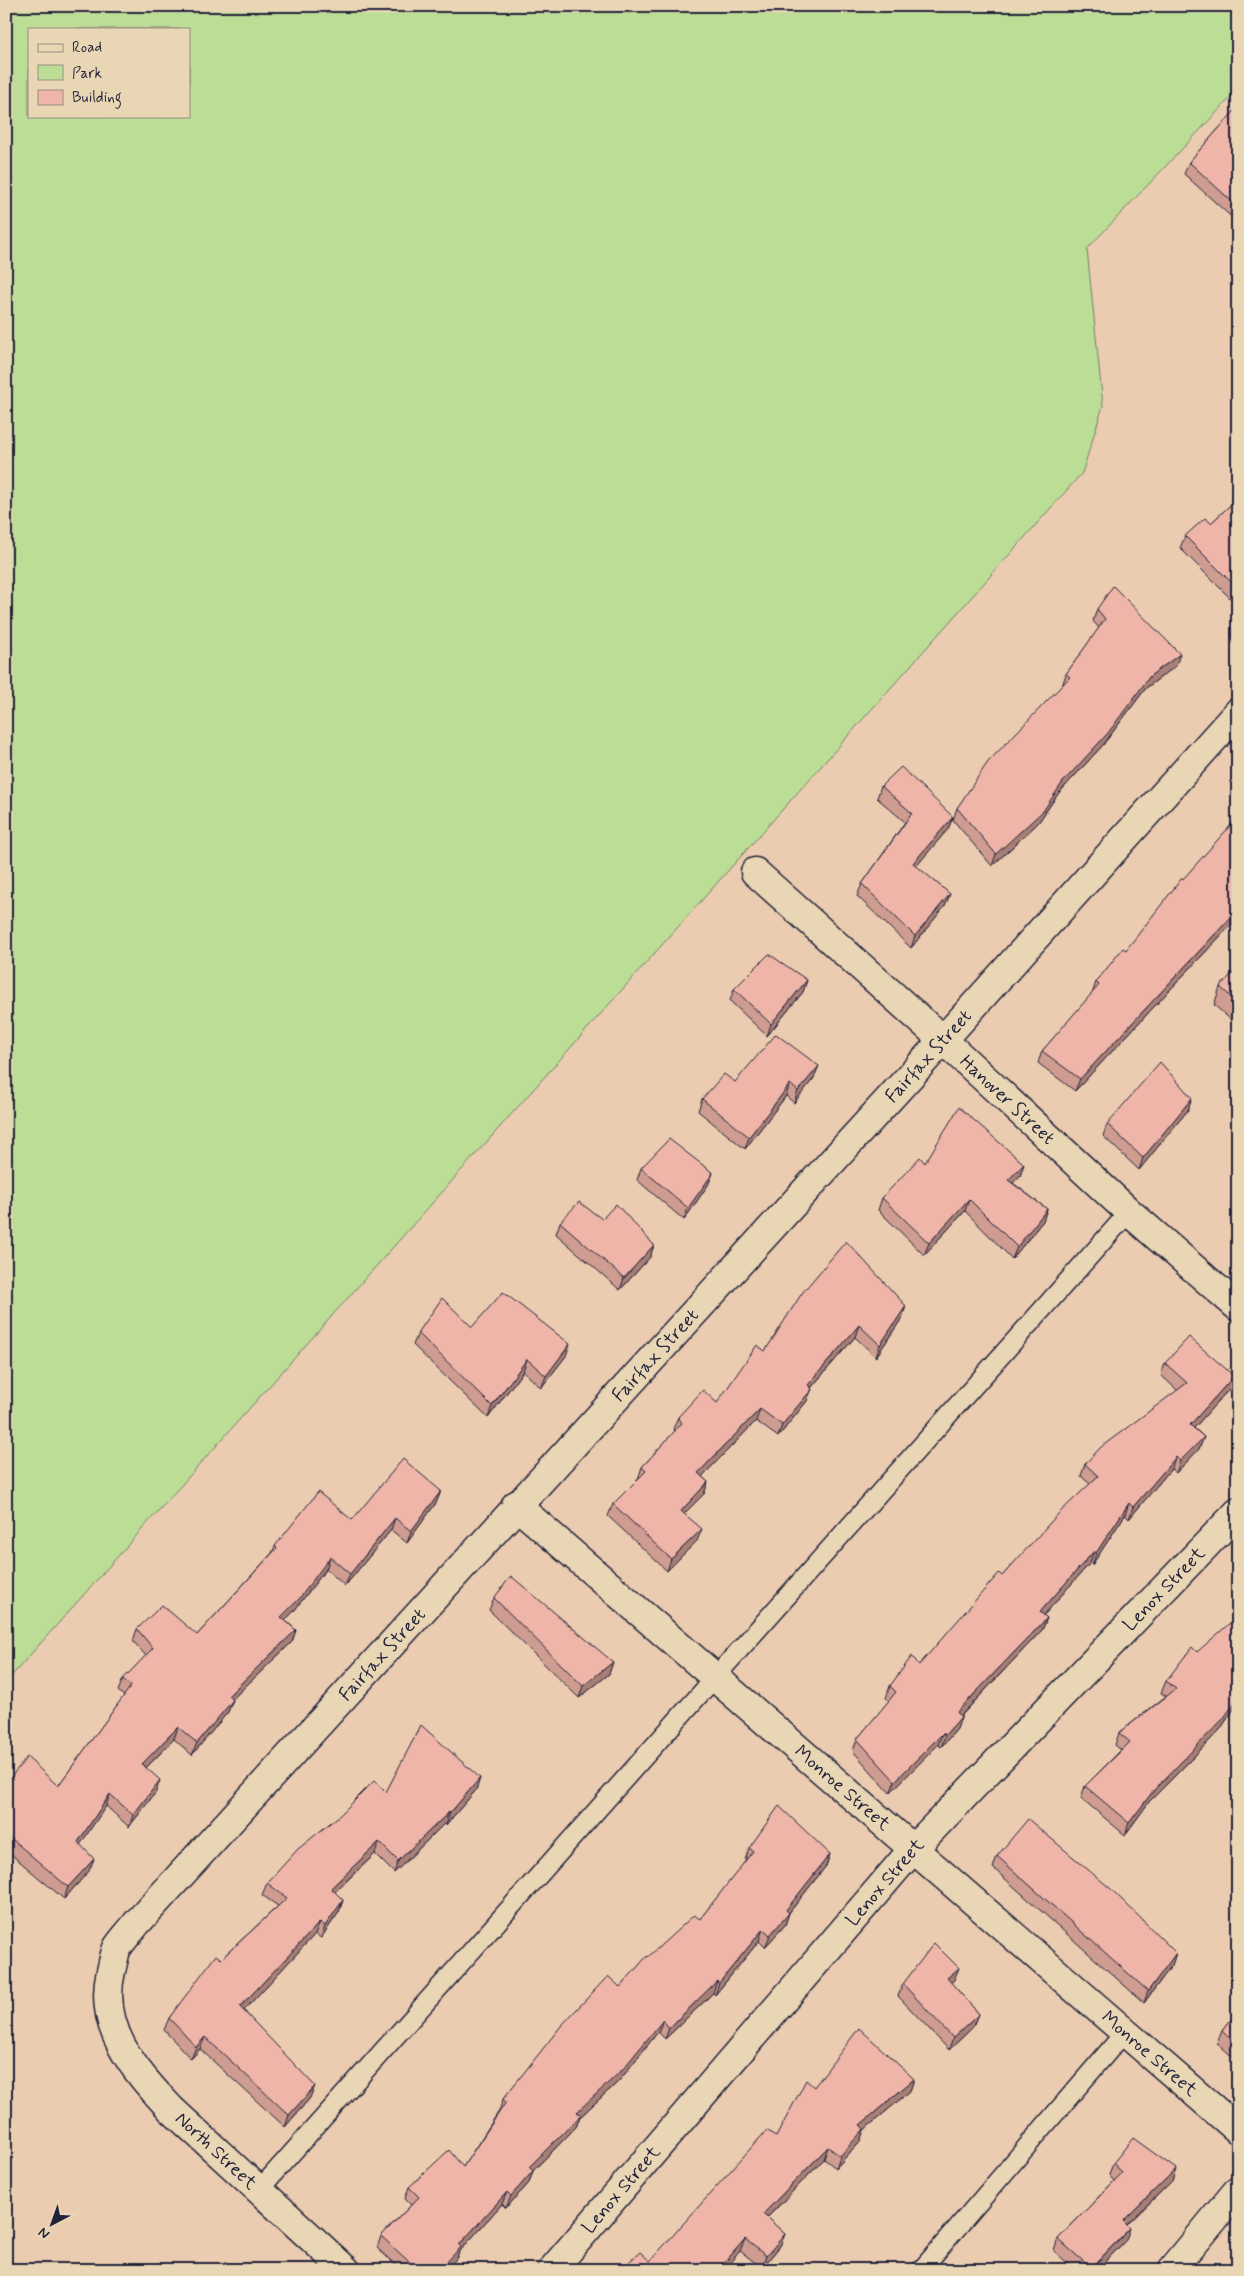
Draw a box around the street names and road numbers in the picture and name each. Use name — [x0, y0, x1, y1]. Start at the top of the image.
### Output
street label: Fairfax Street — [879, 1004, 977, 1108]
street label: Hanover Street — [954, 1049, 1061, 1150]
street label: Fairfax Street — [606, 1303, 704, 1407]
street label: Lenox Street — [1117, 1541, 1211, 1637]
street label: Fairfax Street — [333, 1602, 431, 1706]
street label: Monroe Street — [789, 1739, 896, 1836]
street label: Lenox Street — [840, 1833, 929, 1931]
street label: Monroe Street — [1096, 2005, 1203, 2102]
street label: North Street — [170, 2107, 262, 2195]
street label: Lenox Street — [576, 2140, 666, 2239]

